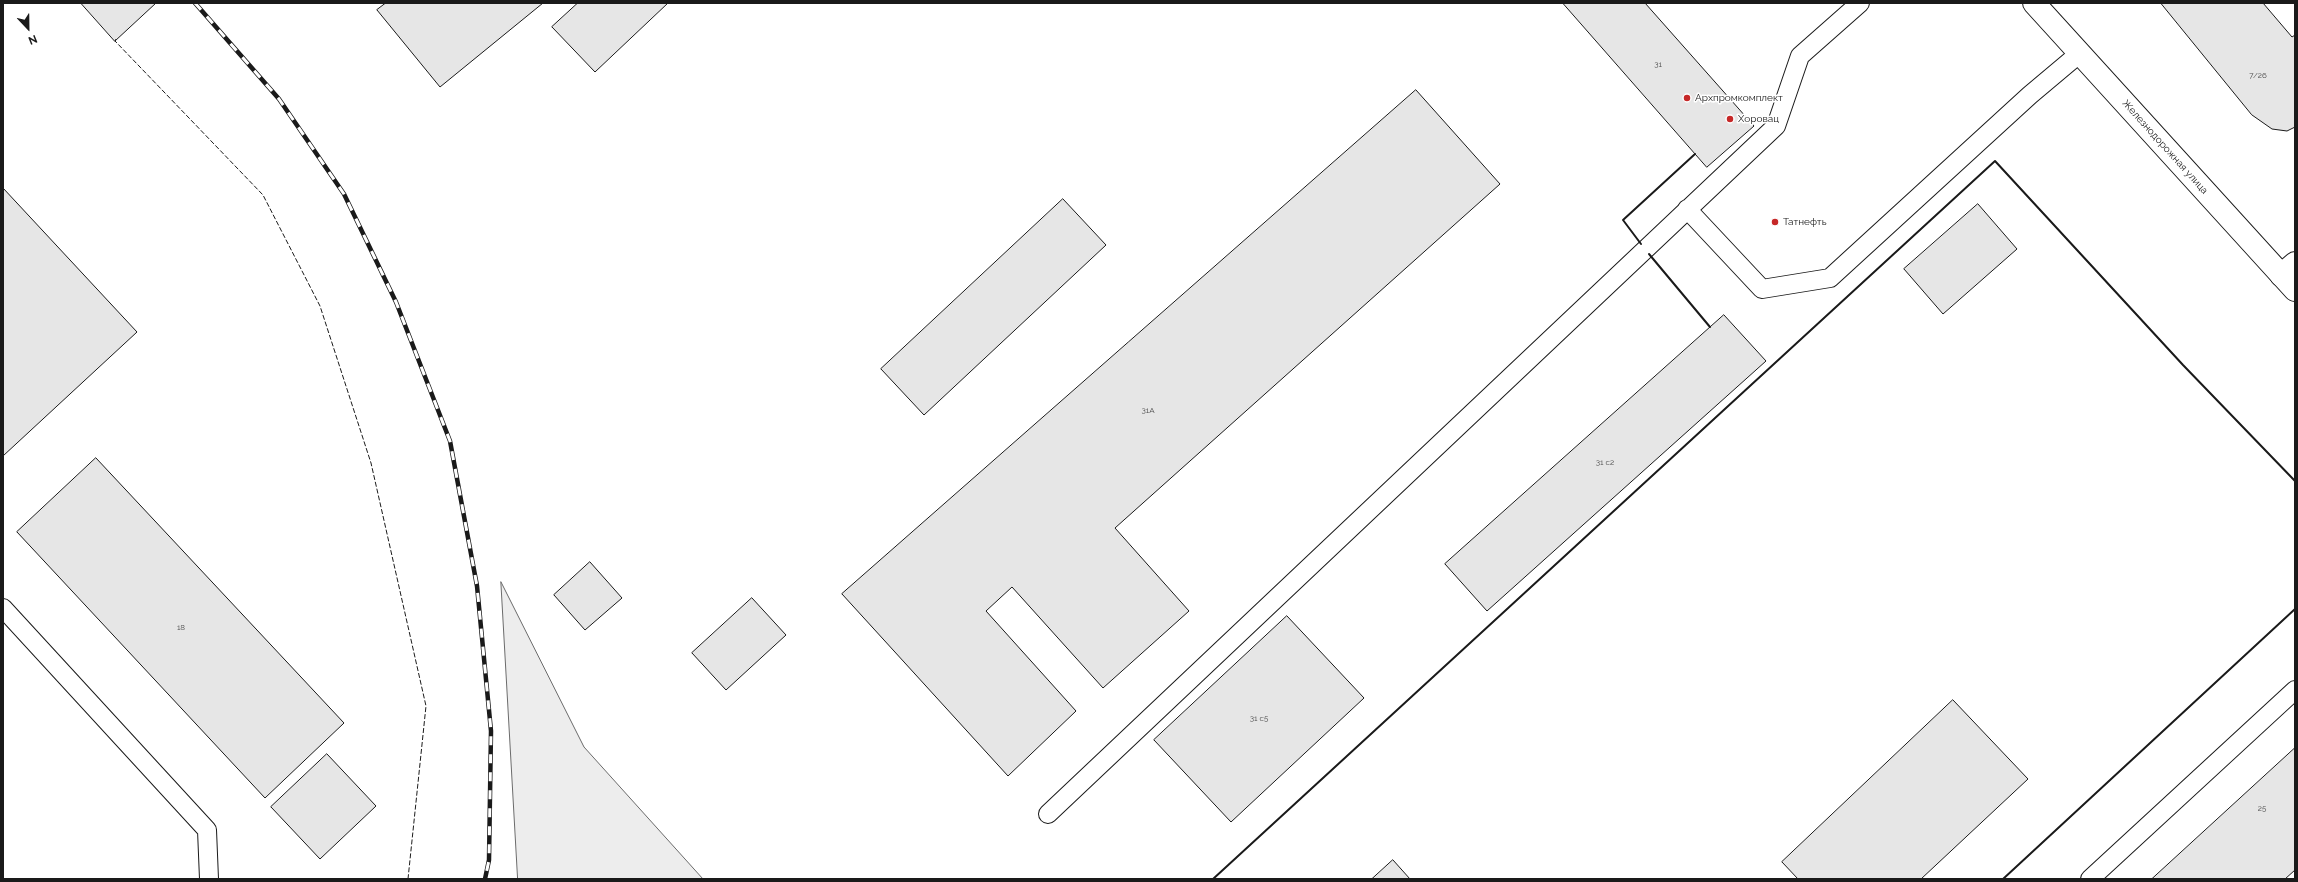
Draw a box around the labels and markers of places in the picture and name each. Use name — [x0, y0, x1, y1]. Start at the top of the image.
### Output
place label: Архпромкомплект — [1695, 92, 1783, 104]
marker: Архпромкомплект — [1682, 93, 1692, 103]
place label: Хоровац — [1738, 113, 1779, 125]
marker: Хоровац — [1725, 114, 1735, 124]
place label: Татнефть — [1783, 216, 1827, 228]
marker: Татнефть — [1770, 217, 1780, 227]

